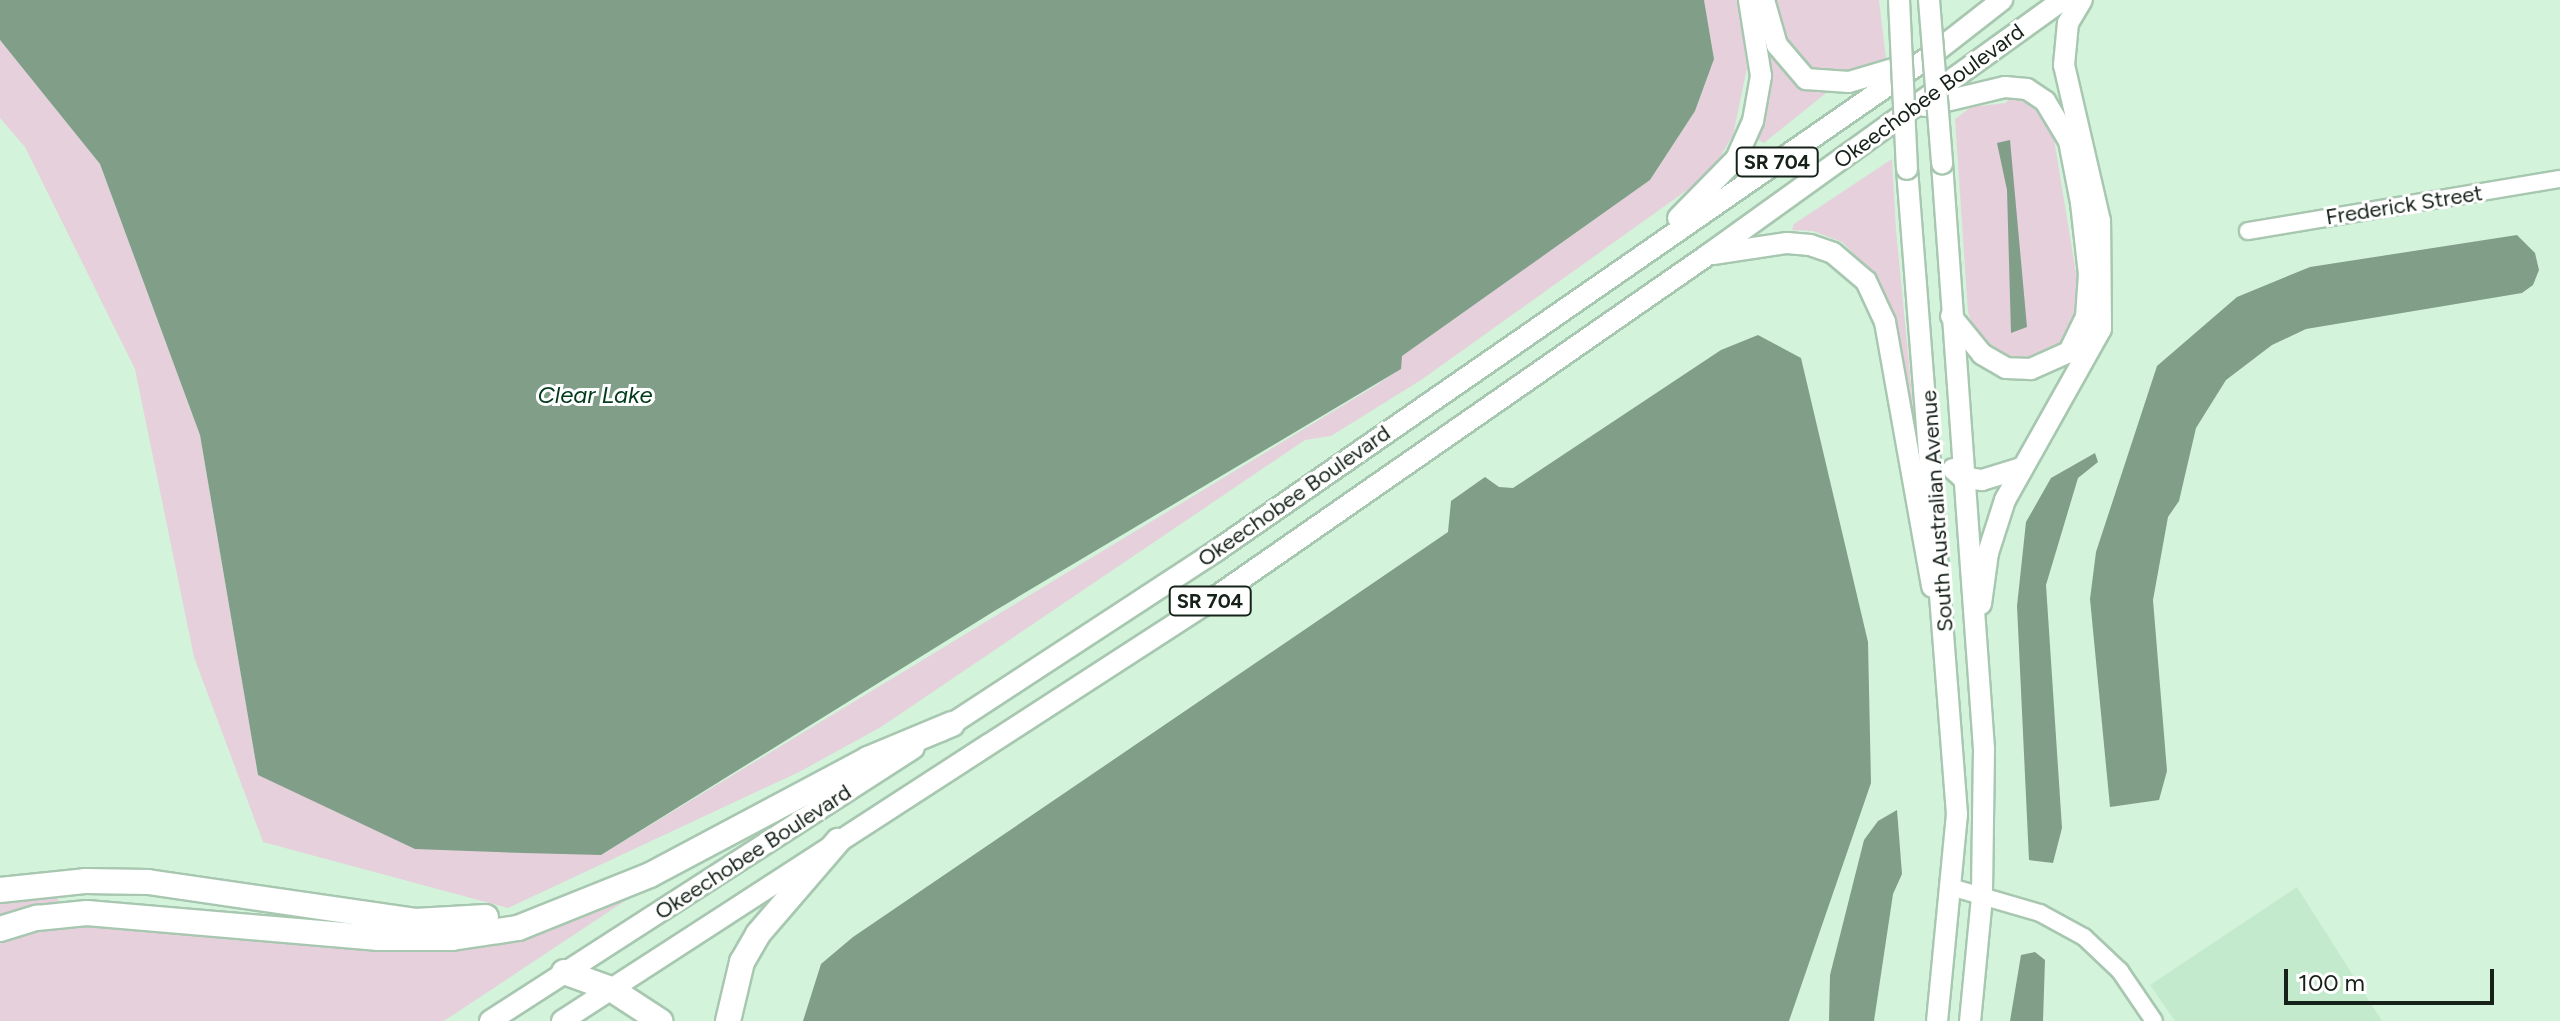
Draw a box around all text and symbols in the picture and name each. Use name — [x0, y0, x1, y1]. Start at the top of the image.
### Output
street label: Okeechobee Boulevard — [1829, 18, 2029, 174]
road number: SR 704 — [1735, 146, 1819, 178]
street label: Frederick Street — [2324, 180, 2484, 230]
water label: Clear Lake — [537, 381, 653, 409]
street label: South Australian Avenue — [1915, 389, 1959, 633]
street label: Okeechobee Boulevard — [1193, 420, 1395, 572]
road number: SR 704 — [1168, 585, 1252, 617]
street label: Okeechobee Boulevard — [650, 779, 856, 925]
scale bar — [2288, 953, 2498, 1003]
text: 100 m — [2298, 968, 2365, 997]

